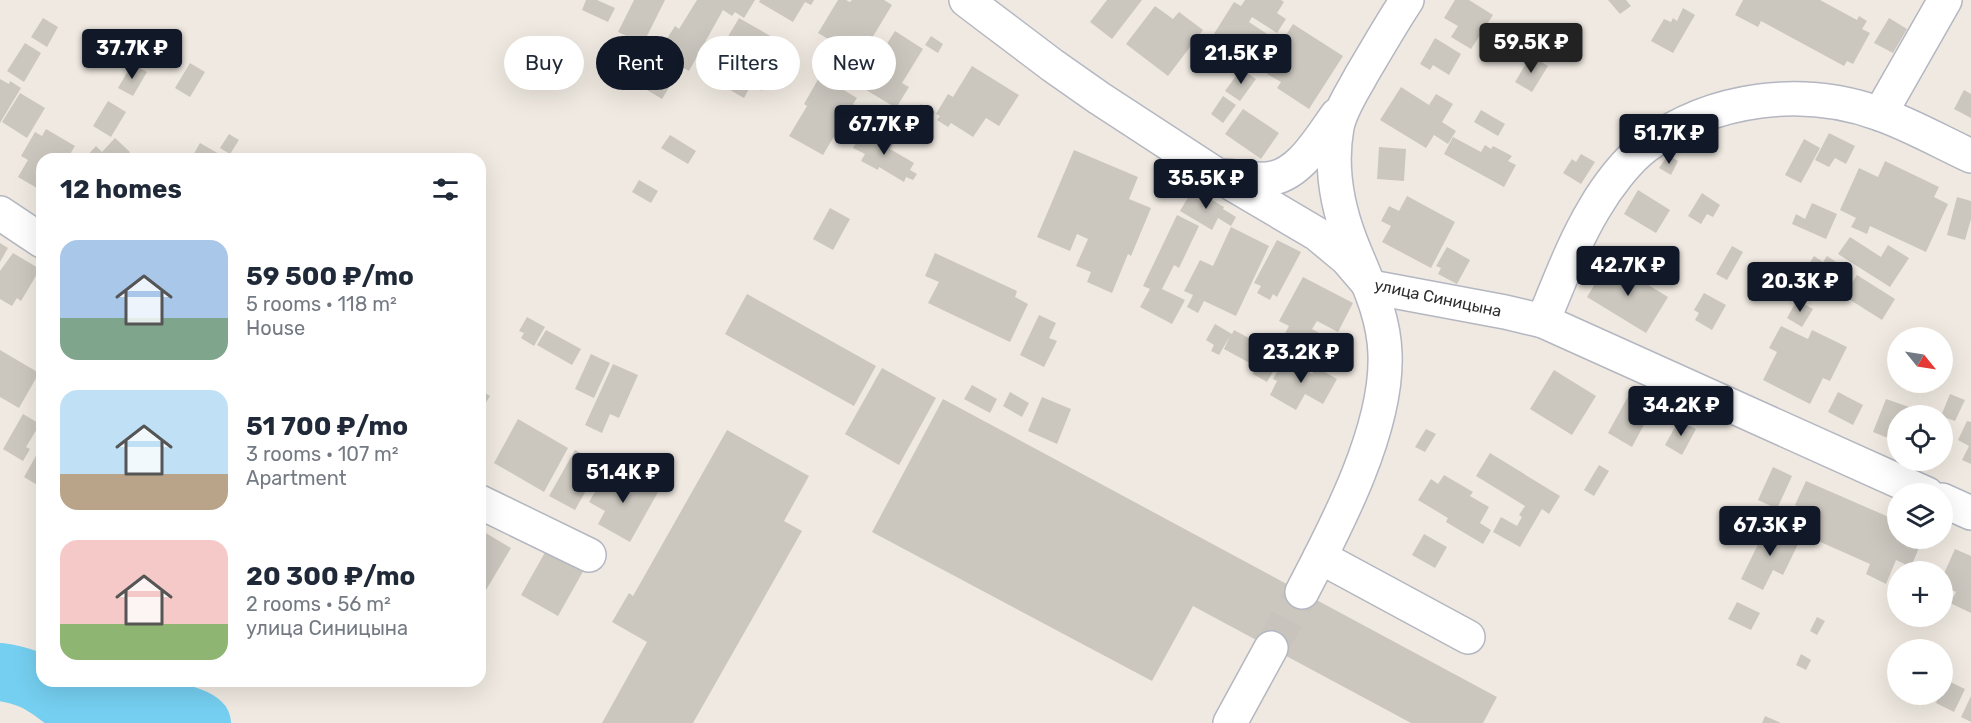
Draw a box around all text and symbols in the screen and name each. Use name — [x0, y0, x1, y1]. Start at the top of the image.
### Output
pin: 59.5K ₽ — [1476, 23, 1586, 74]
pin: 37.7K ₽ — [77, 29, 187, 80]
text: 59.5K ₽ — [1493, 30, 1569, 54]
pin: 21.5K ₽ — [1186, 34, 1296, 85]
text: 37.7K ₽ — [96, 36, 168, 60]
chip: Buy — [504, 36, 584, 90]
chip: Rent — [596, 36, 684, 90]
chip: Filters — [696, 36, 800, 90]
chip: New — [812, 36, 896, 90]
text: 21.5K ₽ — [1204, 41, 1278, 65]
pin: 67.7K ₽ — [829, 105, 939, 156]
text: 67.7K ₽ — [848, 112, 920, 136]
pin: 51.7K ₽ — [1614, 114, 1724, 165]
text: 51.7K ₽ — [1633, 121, 1705, 145]
pin: 35.5K ₽ — [1151, 159, 1261, 210]
text: 35.5K ₽ — [1168, 166, 1244, 190]
icon: filters — [429, 173, 462, 206]
text: 12 homes — [60, 174, 182, 205]
pin: 42.7K ₽ — [1573, 246, 1683, 297]
text: 42.7K ₽ — [1590, 253, 1666, 277]
text: 59 500 ₽/mo — [246, 261, 414, 292]
pin: 20.3K ₽ — [1745, 262, 1855, 313]
icon: home — [108, 264, 180, 336]
text: 20.3K ₽ — [1761, 269, 1839, 293]
street label: улица Синицына — [1373, 275, 1503, 321]
text: 5 rooms · 118 m² — [246, 292, 397, 316]
text: House — [246, 316, 305, 340]
north arrow — [1887, 327, 1953, 393]
map controls — [1887, 327, 1953, 705]
pin: 23.2K ₽ — [1246, 333, 1356, 384]
text: 23.2K ₽ — [1263, 340, 1339, 364]
pin: 34.2K ₽ — [1626, 386, 1736, 437]
text: 34.2K ₽ — [1642, 393, 1720, 417]
button: locate — [1887, 405, 1953, 471]
text: 51 700 ₽/mo — [246, 411, 408, 442]
icon: home — [108, 414, 180, 486]
text: 3 rooms · 107 m² — [246, 442, 399, 466]
pin: 51.4K ₽ — [568, 453, 678, 504]
text: 51.4K ₽ — [586, 460, 660, 484]
text: Apartment — [246, 466, 347, 490]
button: layers — [1887, 483, 1953, 549]
pin: 67.3K ₽ — [1715, 506, 1825, 557]
text: 67.3K ₽ — [1733, 513, 1807, 537]
text: 20 300 ₽/mo — [246, 561, 415, 592]
button: + — [1887, 561, 1953, 627]
icon: home — [108, 564, 180, 636]
text: 2 rooms · 56 m² — [246, 592, 391, 616]
text: улица Синицына — [246, 616, 408, 640]
button: − — [1887, 639, 1953, 705]

